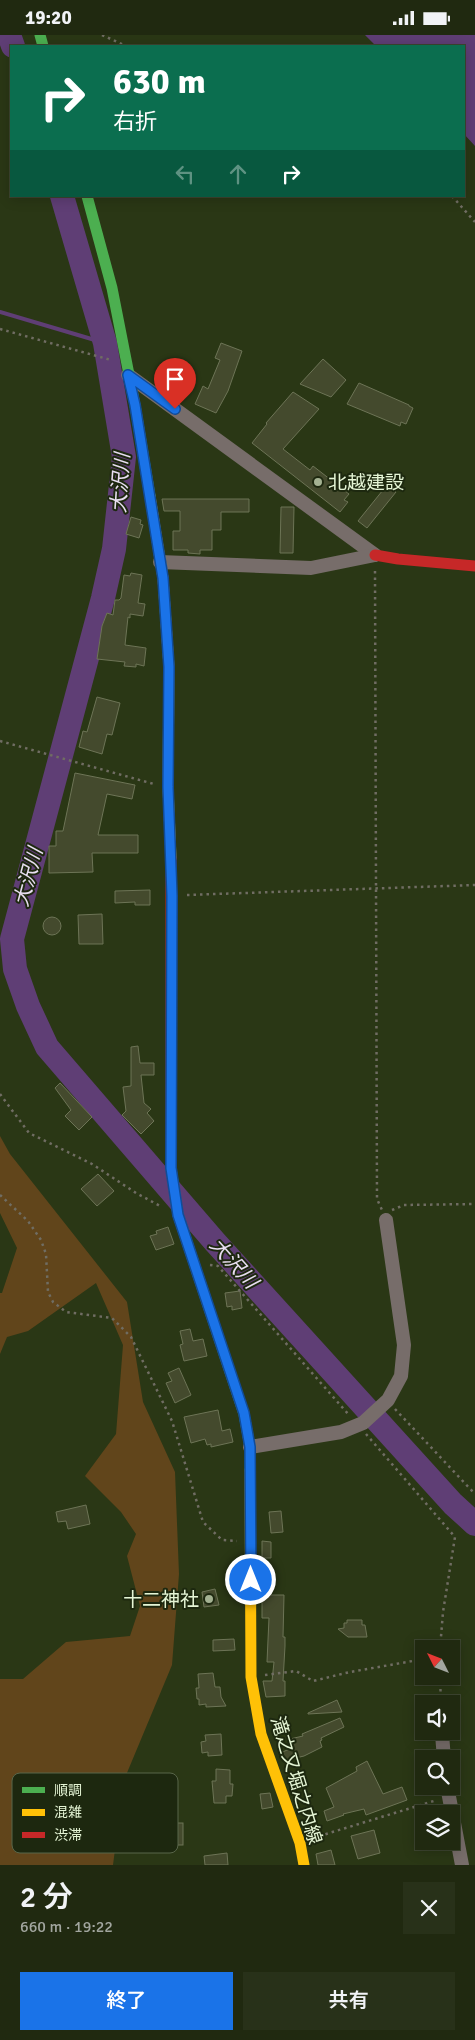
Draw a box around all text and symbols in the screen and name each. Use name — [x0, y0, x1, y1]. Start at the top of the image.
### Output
text: 19:20 — [25, 6, 72, 30]
text: 630 m — [113, 60, 206, 103]
icon: right — [30, 65, 95, 130]
text: 右折 — [113, 108, 157, 135]
icon: left — [171, 160, 199, 188]
icon: ahead — [224, 160, 252, 188]
icon: right — [277, 160, 305, 188]
pin — [154, 358, 196, 409]
icon: arrive — [161, 365, 189, 393]
water label: 大沢川 — [106, 450, 135, 514]
place label: 北越建設 — [328, 471, 404, 495]
marker: 北越建設 — [312, 476, 324, 488]
water label: 大沢川 — [9, 843, 49, 909]
water label: 大沢川 — [204, 1233, 264, 1295]
position arrow — [224, 1553, 276, 1605]
place label: 十二神社 — [123, 1588, 199, 1612]
marker: 十二神社 — [203, 1593, 215, 1605]
north arrow — [415, 1640, 460, 1685]
map controls — [415, 1640, 460, 1850]
button: sound — [415, 1695, 460, 1740]
street label: 滝之又堀之内線 — [265, 1713, 327, 1847]
button: search — [415, 1750, 460, 1795]
legend — [12, 1773, 178, 1853]
text: 順調 — [54, 1782, 82, 1799]
text: 混雑 — [54, 1804, 82, 1821]
button: layers — [415, 1805, 460, 1850]
text: 渋滞 — [54, 1827, 82, 1844]
text: 2 分 — [20, 1879, 73, 1916]
button: close — [403, 1882, 455, 1934]
text: 660 m · 19:22 — [20, 1917, 113, 1937]
button: 終了 — [20, 1972, 233, 2030]
button: 共有 — [243, 1972, 455, 2030]

